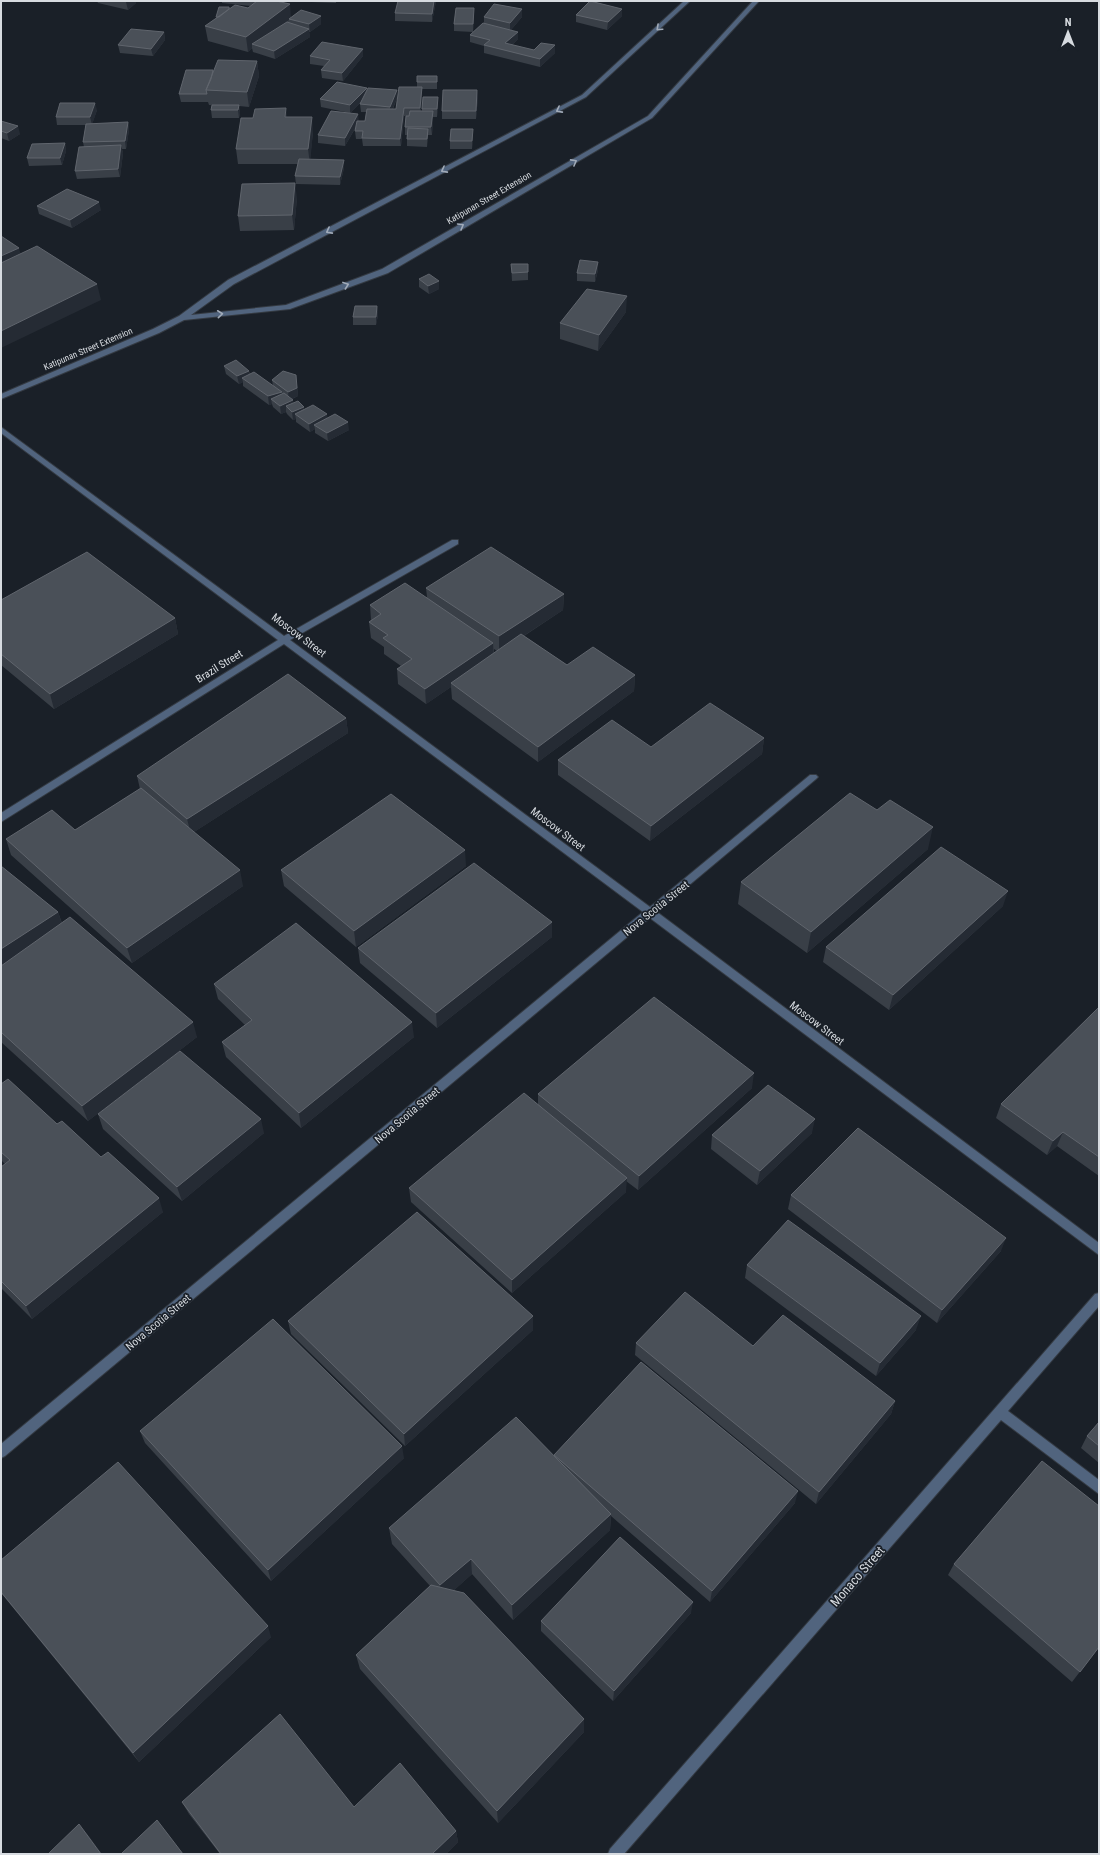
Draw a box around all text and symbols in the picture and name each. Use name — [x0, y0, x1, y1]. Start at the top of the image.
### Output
north arrow — [1048, 12, 1088, 52]
text: N — [1065, 16, 1072, 29]
one-way arrow — [656, 23, 664, 30]
one-way arrow — [556, 105, 563, 112]
one-way arrow — [570, 159, 577, 166]
one-way arrow — [441, 165, 448, 173]
street label: Katipunan Street Extension — [445, 170, 533, 226]
one-way arrow — [457, 223, 464, 230]
one-way arrow — [326, 226, 333, 234]
one-way arrow — [343, 282, 350, 290]
one-way arrow — [217, 310, 223, 319]
street label: Katipunan Street Extension — [42, 326, 134, 372]
street label: Moscow Street — [269, 611, 329, 660]
street label: Brazil Street — [194, 647, 245, 686]
street label: Moscow Street — [528, 805, 588, 854]
street label: Nova Scotia Street — [621, 878, 692, 939]
street label: Moscow Street — [787, 999, 847, 1048]
street label: Nova Scotia Street — [372, 1085, 442, 1146]
street label: Nova Scotia Street — [123, 1292, 193, 1353]
street label: Monaco Street — [827, 1543, 888, 1609]

